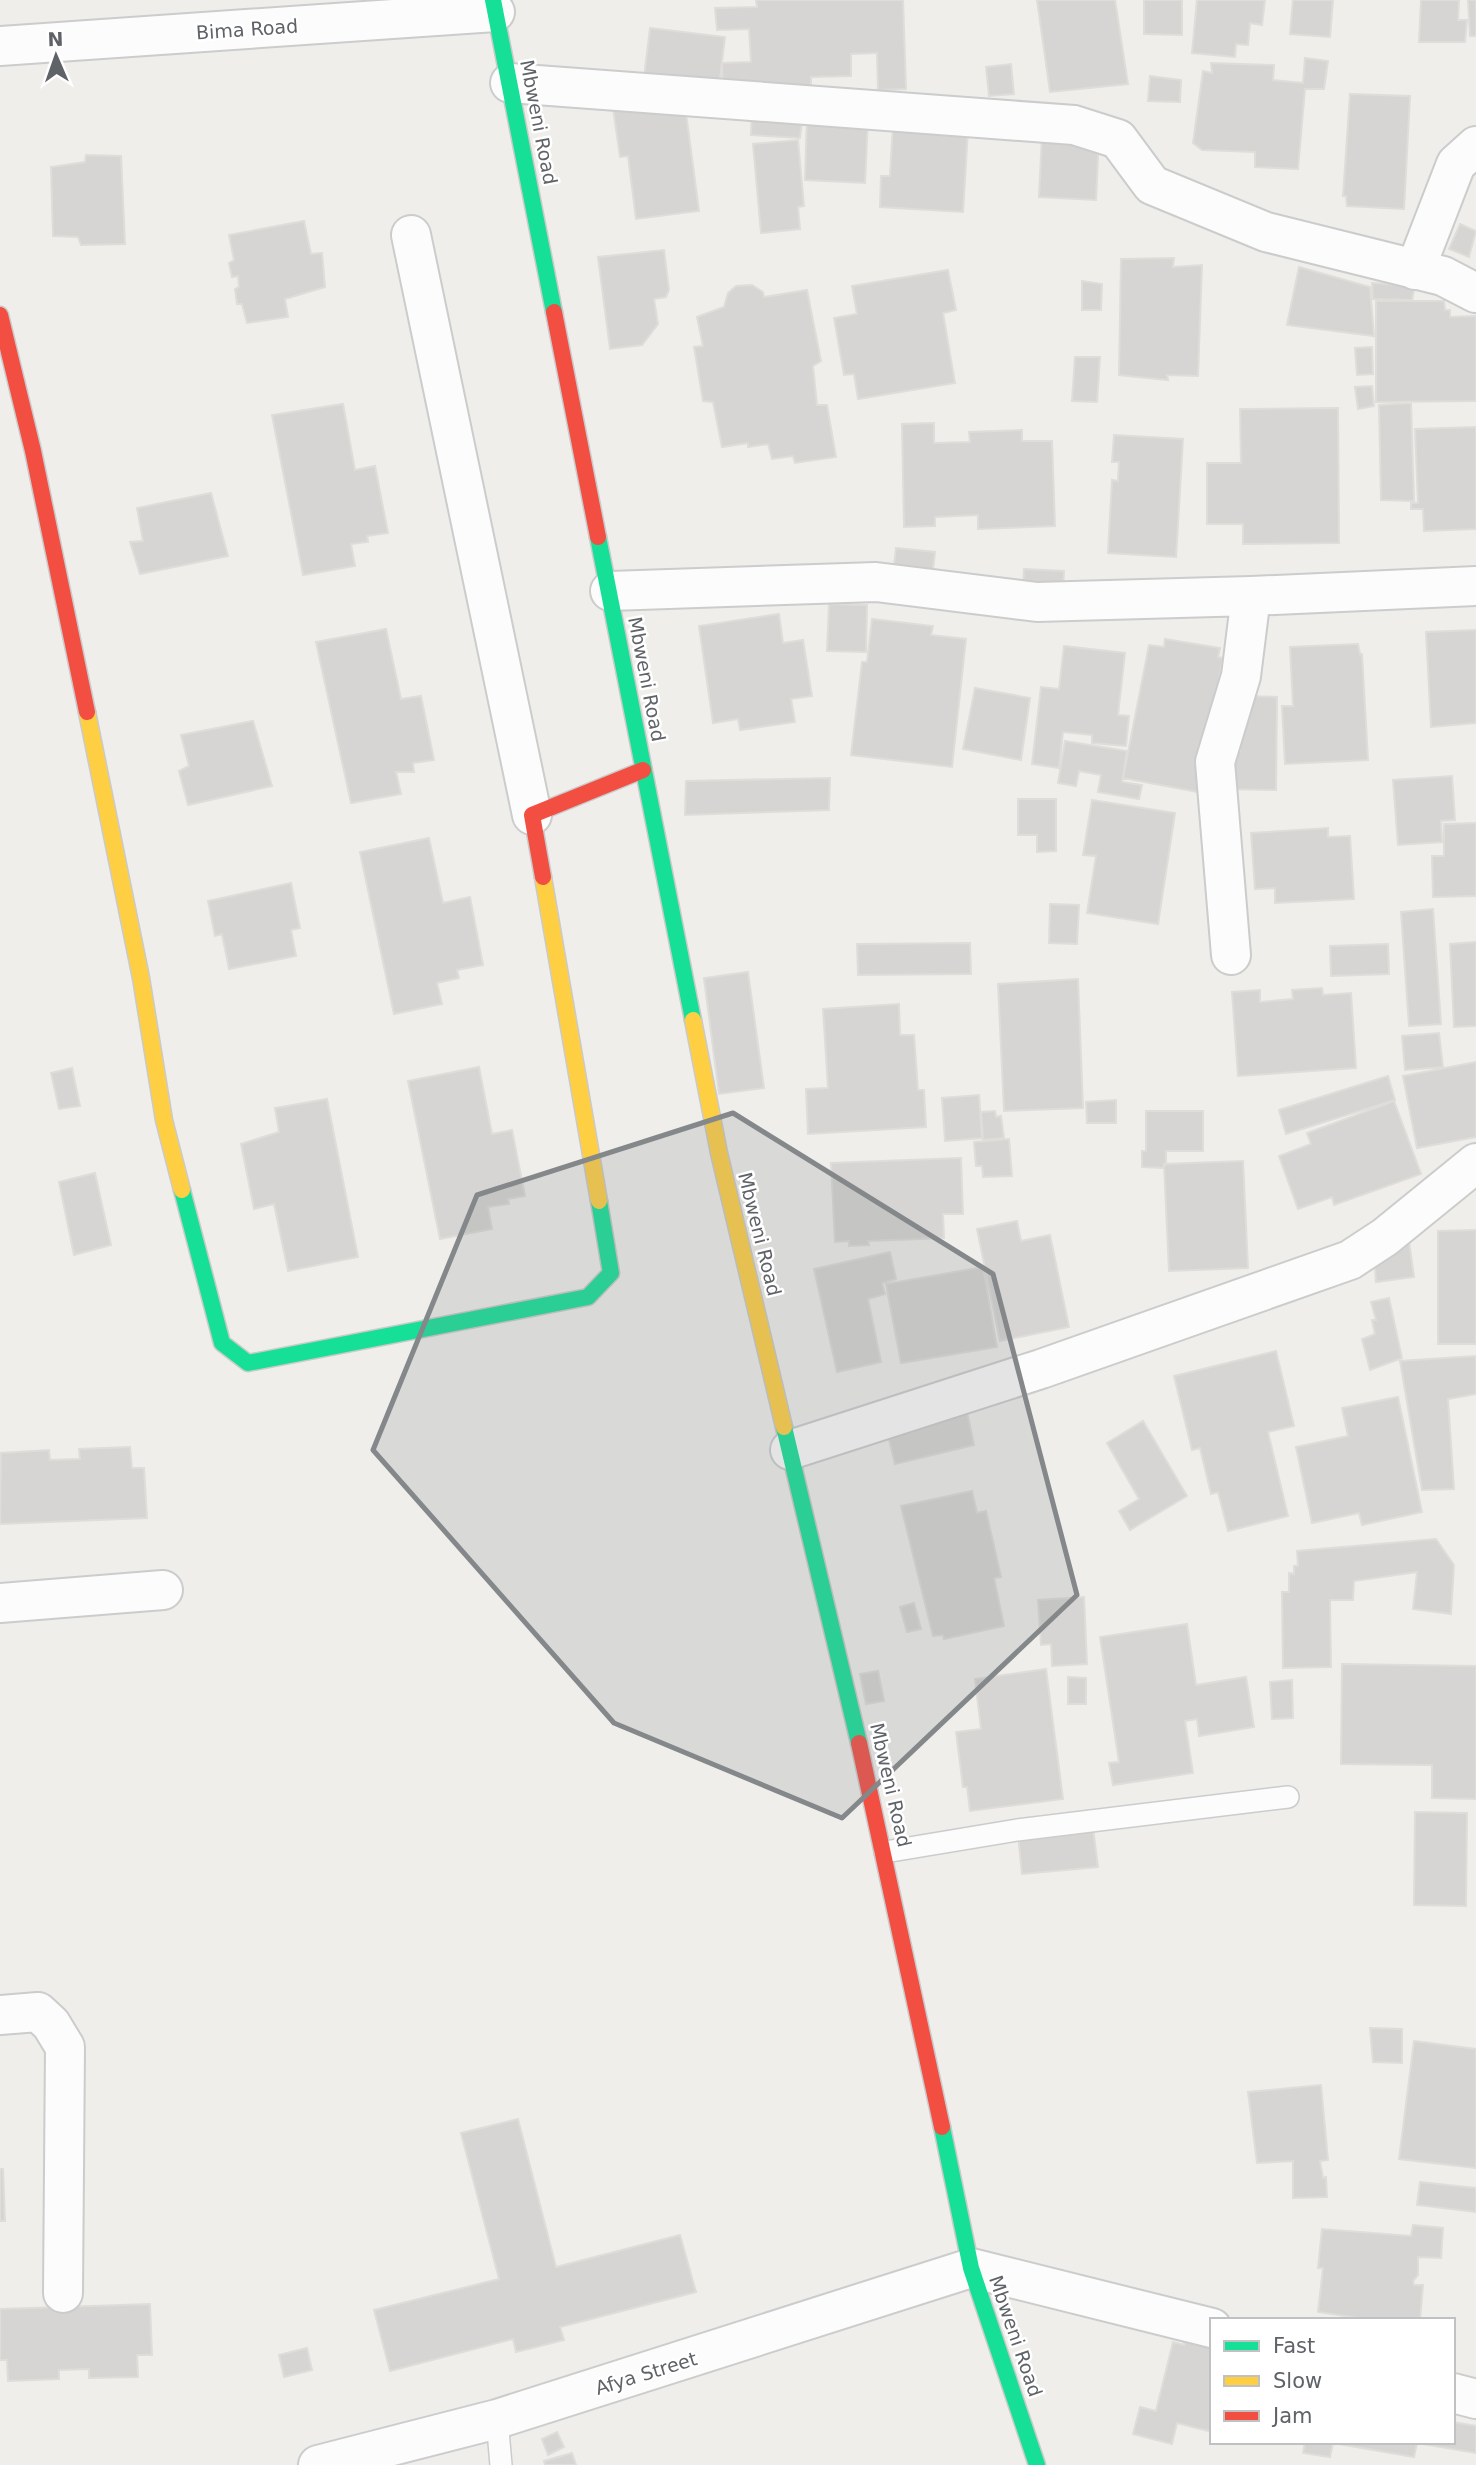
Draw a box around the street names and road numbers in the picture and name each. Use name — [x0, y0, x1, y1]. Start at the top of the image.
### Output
street label: Bima Road — [195, 14, 299, 44]
street label: Mbweni Road — [516, 58, 562, 186]
street label: Mbweni Road — [624, 615, 670, 743]
street label: Mbweni Road — [734, 1170, 786, 1298]
street label: Mbweni Road — [866, 1721, 916, 1849]
street label: Mbweni Road — [985, 2273, 1047, 2399]
street label: Afya Street — [592, 2347, 700, 2399]

